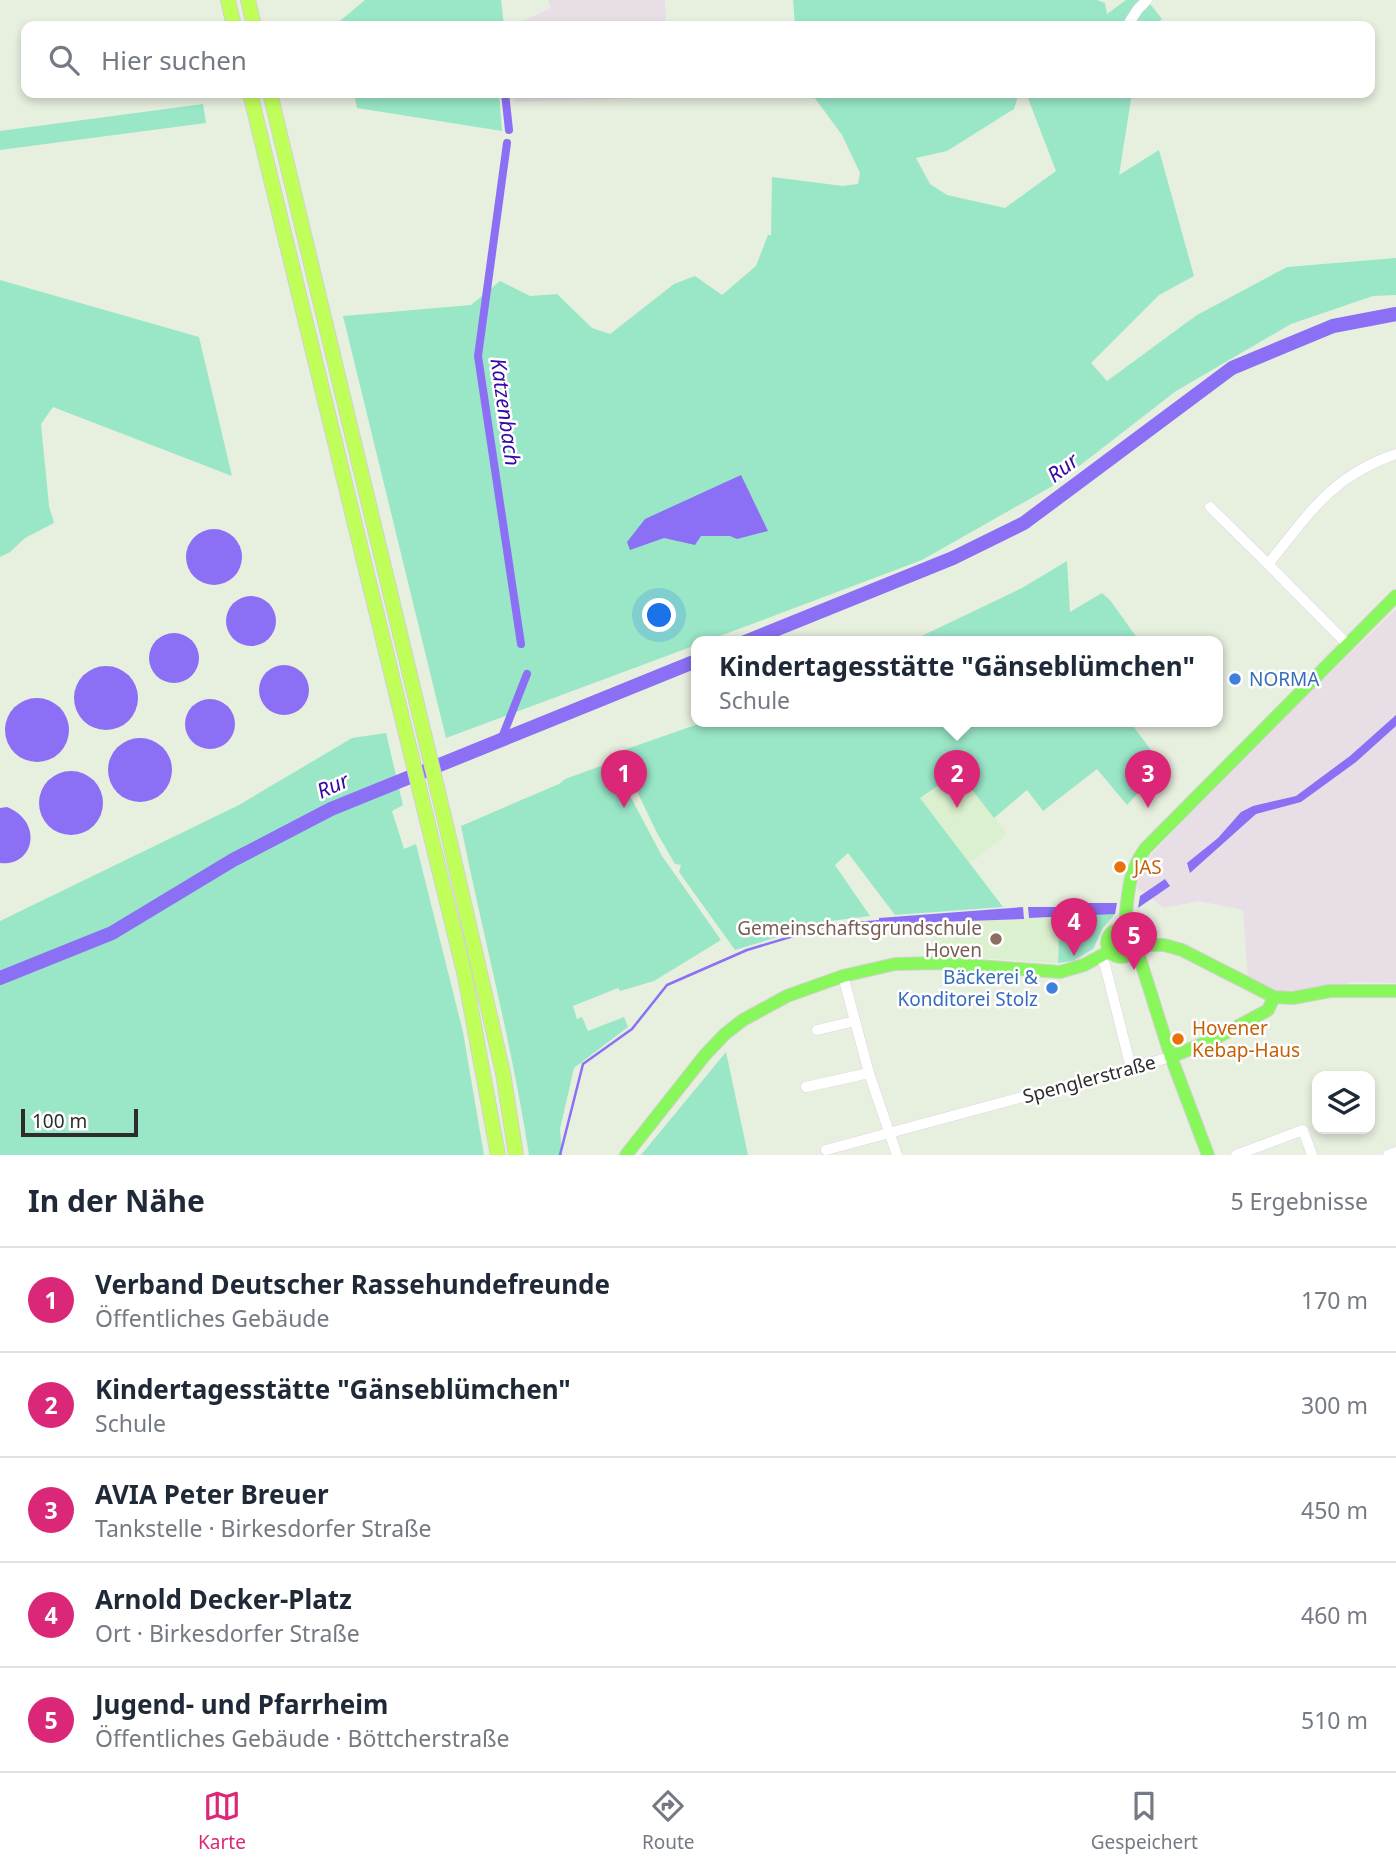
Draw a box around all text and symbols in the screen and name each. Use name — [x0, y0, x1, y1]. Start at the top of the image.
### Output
search box — [21, 21, 1375, 98]
icon: search — [45, 41, 83, 79]
text: Hier suchen — [101, 42, 247, 78]
water label: Katzenbach — [485, 356, 527, 468]
water label: Rur — [1041, 445, 1085, 488]
your location — [642, 598, 676, 632]
popup — [691, 636, 1223, 727]
text: Kindertagesstätte "Gänseblümchen" — [719, 648, 1195, 684]
place label: NORMA — [1249, 666, 1320, 692]
marker: NORMA — [1227, 671, 1243, 687]
text: Schule — [719, 684, 790, 716]
pin: 1 — [601, 750, 647, 808]
pin: 2 — [934, 750, 980, 808]
pin: 3 — [1125, 750, 1171, 808]
water label: Rur — [312, 765, 355, 804]
place label: JAS — [1132, 854, 1162, 880]
marker: JAS — [1112, 859, 1128, 875]
pin: 4 — [1051, 898, 1097, 956]
pin: 5 — [1111, 912, 1157, 970]
place label: Gemeinschaftsgrundschule Hoven — [737, 915, 982, 963]
marker: Gemeinschaftsgrundschule Hoven — [988, 931, 1004, 947]
place label: Bäckerei & Konditorei Stolz — [897, 964, 1038, 1012]
marker: Bäckerei & Konditorei Stolz — [1044, 980, 1060, 996]
place label: Hovener Kebap-Haus — [1192, 1015, 1300, 1063]
marker: Hovener Kebap-Haus — [1170, 1031, 1186, 1047]
street label: Spenglerstraße — [1020, 1049, 1158, 1109]
map controls — [1312, 1071, 1375, 1134]
button: layers — [1312, 1071, 1375, 1134]
scale bar — [21, 1106, 138, 1138]
text: 100 m — [32, 1108, 87, 1134]
text: In der Nähe — [28, 1180, 205, 1221]
text: 5 Ergebnisse — [1230, 1185, 1368, 1217]
text: Verband Deutscher Rassehundefreunde — [95, 1266, 610, 1302]
text: 1 — [44, 1284, 58, 1316]
text: 170 m — [1301, 1284, 1368, 1316]
text: Öffentliches Gebäude — [95, 1302, 329, 1334]
text: Kindertagesstätte "Gänseblümchen" — [95, 1371, 571, 1407]
text: 2 — [44, 1389, 58, 1421]
text: 300 m — [1301, 1389, 1368, 1421]
text: Schule — [95, 1407, 166, 1439]
text: AVIA Peter Breuer — [95, 1476, 329, 1512]
text: 3 — [44, 1494, 58, 1526]
text: 450 m — [1301, 1494, 1368, 1526]
text: Tankstelle · Birkesdorfer Straße — [95, 1512, 432, 1544]
text: Arnold Decker-Platz — [95, 1581, 352, 1617]
text: 4 — [44, 1599, 58, 1631]
text: 460 m — [1301, 1599, 1368, 1631]
text: Ort · Birkesdorfer Straße — [95, 1617, 360, 1649]
text: Jugend- und Pfarrheim — [95, 1686, 388, 1722]
text: 5 — [44, 1704, 58, 1736]
text: 510 m — [1301, 1704, 1368, 1736]
text: Öffentliches Gebäude · Böttcherstraße — [95, 1722, 510, 1754]
tab: Karte — [198, 1787, 246, 1855]
tab: Route — [642, 1787, 695, 1855]
tab: Gespeichert — [1091, 1787, 1198, 1855]

